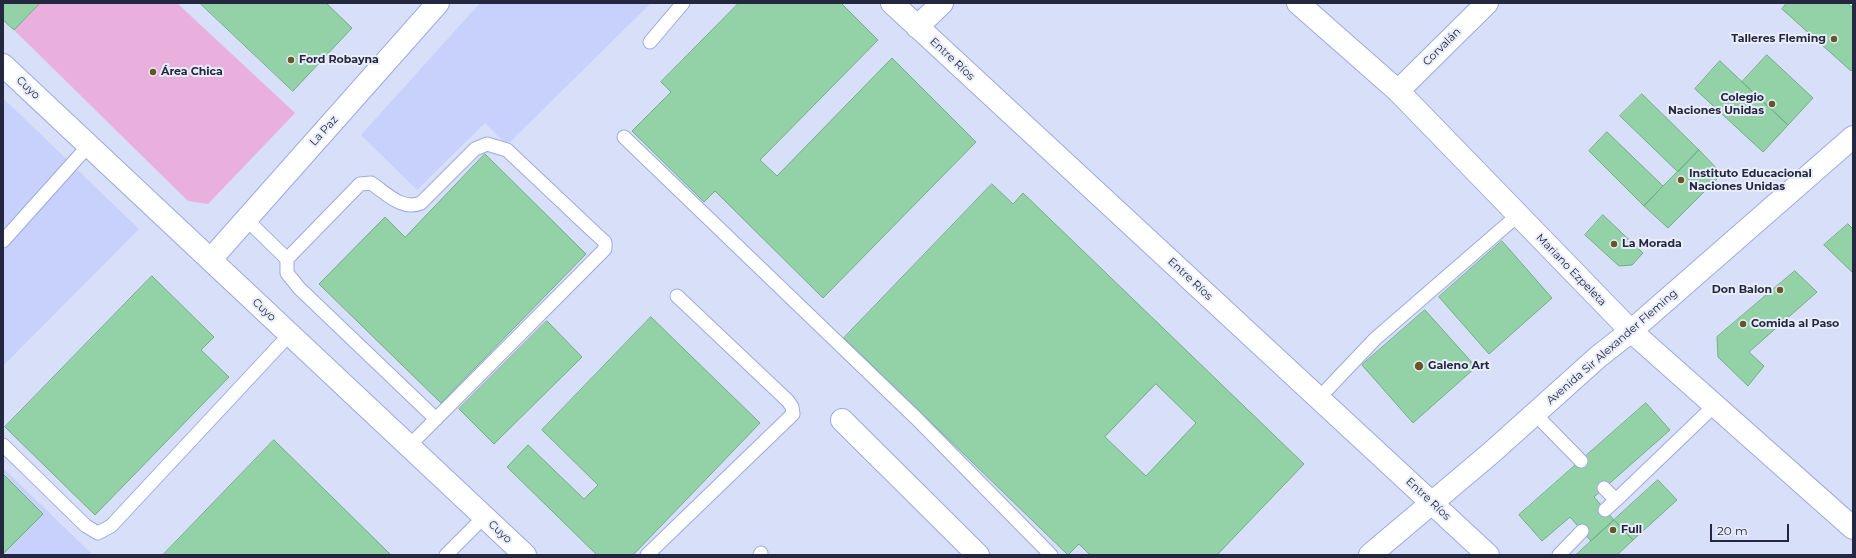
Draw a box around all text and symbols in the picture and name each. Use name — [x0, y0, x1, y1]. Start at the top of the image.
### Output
street label: Corvalán — [1420, 25, 1464, 69]
place label: Talleres Fleming — [1731, 32, 1826, 46]
marker: Talleres Fleming — [1829, 34, 1839, 44]
street label: Entre Ríos — [927, 35, 977, 83]
place label: Ford Robayna — [299, 53, 379, 67]
marker: Ford Robayna — [286, 55, 296, 65]
place label: Área Chica — [161, 65, 223, 79]
marker: Área Chica — [148, 67, 158, 77]
street label: Cuyo — [13, 74, 43, 102]
place label: Colegio Naciones Unidas — [1668, 91, 1764, 117]
marker: Colegio Naciones Unidas — [1767, 99, 1777, 109]
street label: La Paz — [307, 113, 341, 149]
place label: Instituto Educacional Naciones Unidas — [1689, 167, 1812, 193]
marker: Instituto Educacional Naciones Unidas — [1676, 175, 1686, 185]
street label: Mariano Ezpeleta — [1533, 231, 1609, 309]
place label: La Morada — [1622, 237, 1682, 251]
marker: La Morada — [1609, 239, 1619, 249]
street label: Entre Ríos — [1165, 255, 1215, 303]
place label: Don Balon — [1712, 283, 1772, 297]
marker: Don Balon — [1775, 285, 1785, 295]
street label: Avenida Sir Alexander Fleming — [1544, 287, 1680, 407]
street label: Cuyo — [249, 296, 279, 324]
place label: Comida al Paso — [1751, 317, 1839, 331]
marker: Comida al Paso — [1738, 319, 1748, 329]
place label: Galeno Art — [1428, 359, 1490, 373]
marker: Galeno Art — [1413, 360, 1425, 372]
street label: Entre Ríos — [1403, 475, 1453, 523]
scale bar — [1712, 516, 1791, 542]
street label: Cuyo — [485, 518, 515, 546]
place label: Full — [1621, 523, 1642, 537]
text: 20 m — [1717, 523, 1748, 538]
marker: Full — [1608, 525, 1618, 535]

